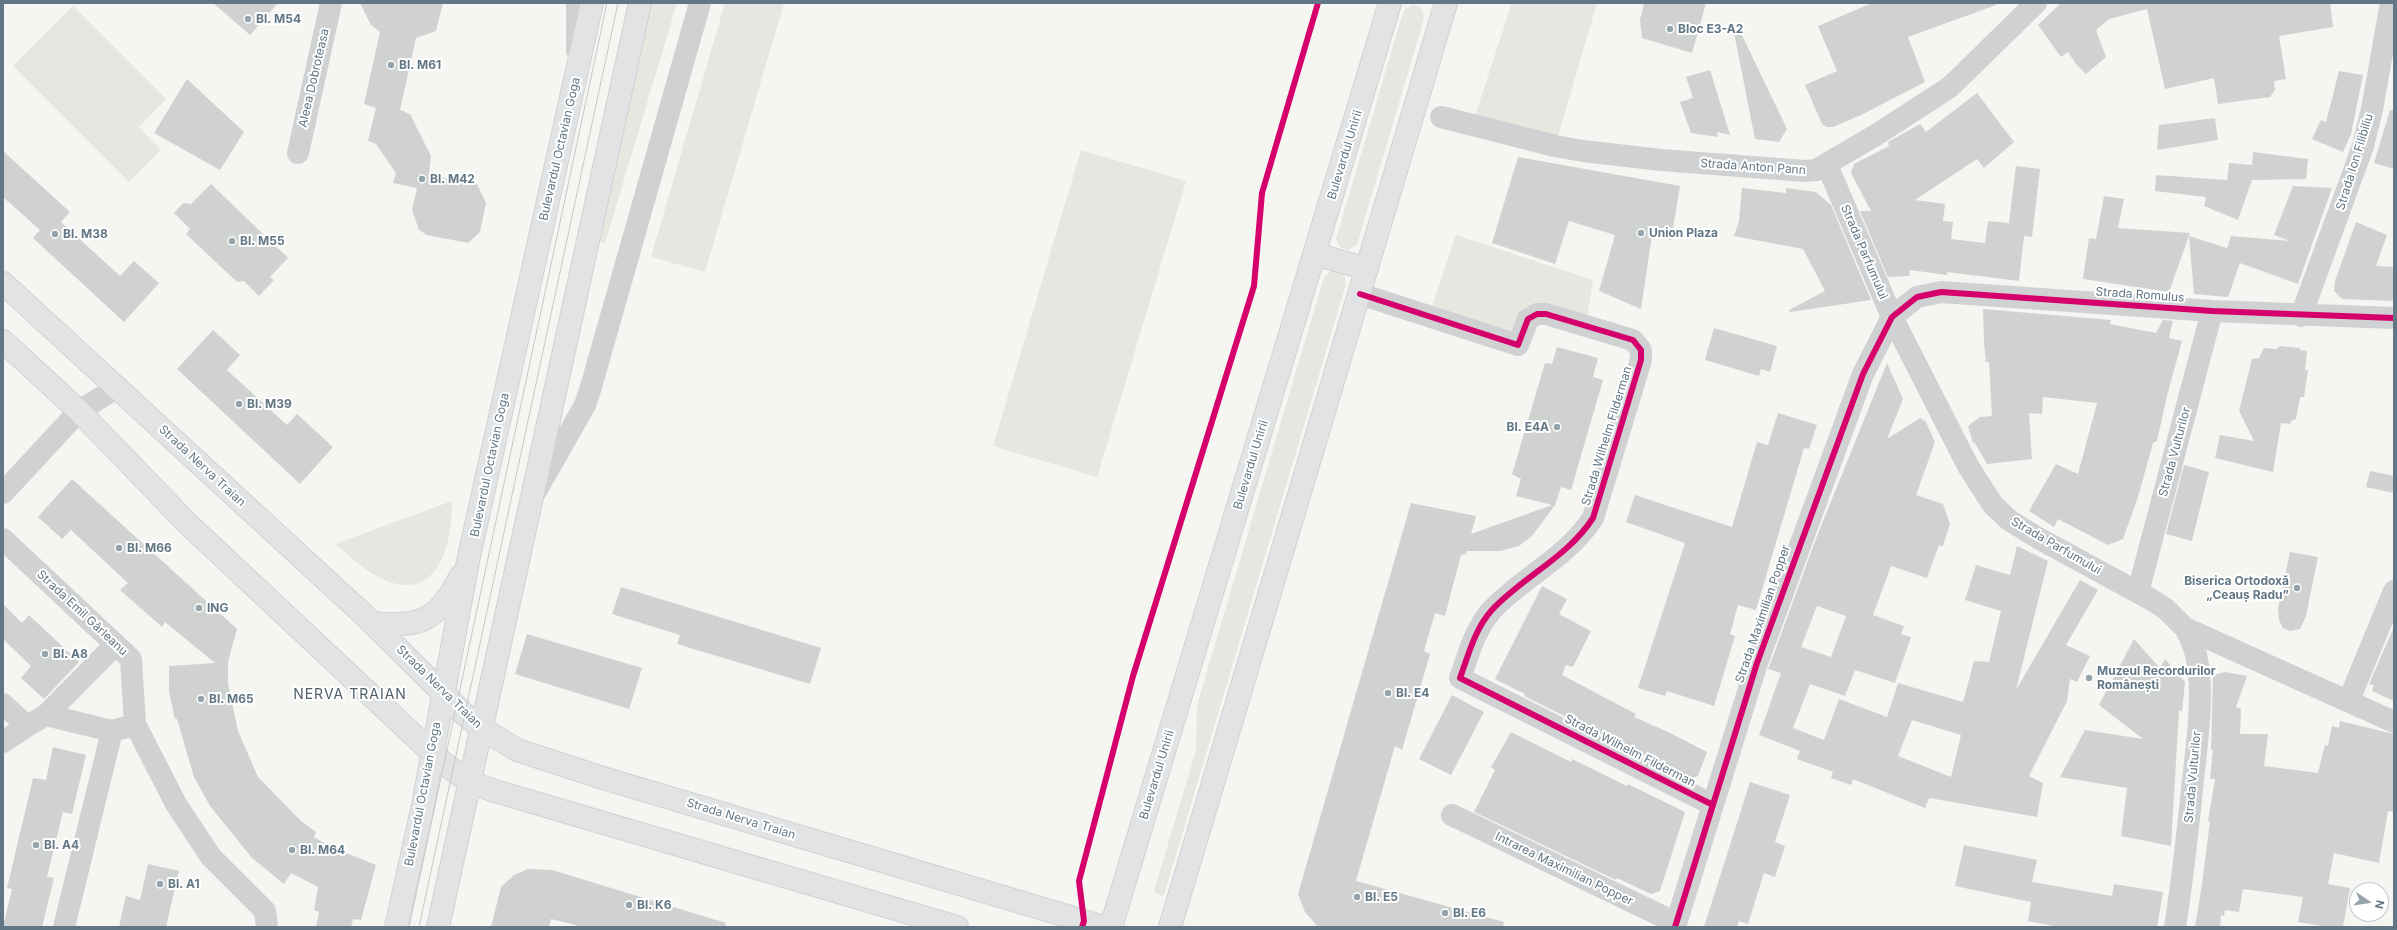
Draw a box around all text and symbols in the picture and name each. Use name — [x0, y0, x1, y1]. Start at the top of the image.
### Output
place label: Bl. M54 — [256, 12, 301, 26]
marker: Bl. M54 — [243, 14, 253, 24]
place label: Bloc E3-A2 — [1678, 22, 1743, 36]
marker: Bloc E3-A2 — [1665, 24, 1675, 34]
street label: Aleea Dobroteasa — [296, 27, 332, 129]
place label: Bl. M61 — [399, 58, 441, 72]
marker: Bl. M61 — [386, 60, 396, 70]
street label: Bulevardul Octavian Goga — [536, 76, 584, 222]
street label: Bulevardul Unirii — [1325, 109, 1365, 201]
street label: Strada Ion Filibiliu — [2333, 112, 2377, 212]
street label: Strada Anton Pann — [1700, 156, 1806, 178]
place label: Bl. M42 — [430, 172, 475, 186]
marker: Bl. M42 — [417, 174, 427, 184]
street label: Strada Parfumului — [1838, 202, 1890, 302]
place label: Union Plaza — [1649, 226, 1718, 240]
place label: Bl. M38 — [63, 227, 108, 241]
marker: Union Plaza — [1636, 228, 1646, 238]
marker: Bl. M38 — [50, 229, 60, 239]
place label: Bl. M55 — [240, 234, 285, 248]
marker: Bl. M55 — [227, 236, 237, 246]
street label: Strada Romulus — [2095, 285, 2185, 305]
street label: Strada Wilhelm Filderman — [1579, 364, 1635, 508]
street label: Bulevardul Octavian Goga — [468, 392, 512, 538]
place label: Bl. M39 — [247, 397, 292, 411]
marker: Bl. M39 — [234, 399, 244, 409]
street label: Strada Vulturilor — [2156, 406, 2194, 498]
street label: Bulevardul Unirii — [1231, 419, 1271, 511]
place label: Bl. E4A — [1507, 420, 1549, 434]
street label: Strada Nerva Traian — [156, 422, 248, 510]
marker: Bl. E4A — [1552, 422, 1562, 432]
street label: Strada Parfumului — [2008, 514, 2104, 578]
place label: Bl. M66 — [127, 541, 172, 555]
marker: Bl. M66 — [114, 543, 124, 553]
street label: Strada Maximilian Popper — [1733, 543, 1793, 685]
street label: Strada Emil Gârleanu — [34, 567, 130, 659]
place label: Biserica Ortodoxă „Ceauș Radu” — [2184, 574, 2289, 602]
marker: Biserica Ortodoxă „Ceauș Radu” — [2292, 583, 2302, 593]
place label: ING — [207, 601, 229, 615]
marker: ING — [194, 603, 204, 613]
street label: Strada Nerva Traian — [393, 643, 485, 731]
place label: Bl. A8 — [53, 647, 88, 661]
marker: Bl. A8 — [40, 649, 50, 659]
place label: Muzeul Recordurilor Românești — [2097, 664, 2216, 692]
marker: Muzeul Recordurilor Românești — [2084, 673, 2094, 683]
place label: Bl. E4 — [1396, 686, 1429, 700]
district label: NERVA TRAIAN — [293, 687, 407, 703]
marker: Bl. E4 — [1383, 688, 1393, 698]
place label: Bl. M65 — [209, 692, 254, 706]
marker: Bl. M65 — [196, 694, 206, 704]
street label: Strada Wilhelm Filderman — [1562, 712, 1698, 790]
street label: Bulevardul Octavian Goga — [402, 721, 444, 867]
street label: Bulevardul Unirii — [1137, 729, 1177, 821]
street label: Strada Vulturilor — [2182, 731, 2204, 823]
street label: Strada Nerva Traian — [685, 796, 797, 842]
street label: Intrarea Maximilian Popper — [1493, 829, 1635, 909]
place label: Bl. A4 — [44, 838, 79, 852]
marker: Bl. A4 — [31, 840, 41, 850]
place label: Bl. M64 — [300, 843, 345, 857]
marker: Bl. M64 — [287, 845, 297, 855]
place label: Bl. A1 — [168, 877, 200, 891]
marker: Bl. A1 — [155, 879, 165, 889]
north arrow — [2349, 882, 2389, 922]
place label: Bl. E5 — [1365, 890, 1398, 904]
marker: Bl. E5 — [1352, 892, 1362, 902]
place label: Bl. K6 — [637, 898, 671, 912]
text: N — [2372, 899, 2387, 910]
marker: Bl. K6 — [624, 900, 634, 910]
place label: Bl. E6 — [1453, 906, 1486, 920]
marker: Bl. E6 — [1440, 908, 1450, 918]

